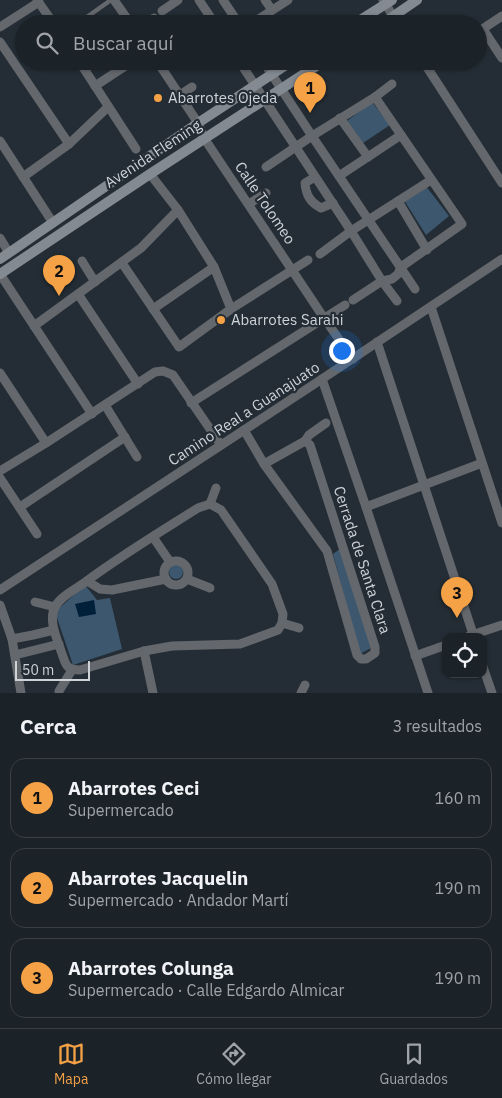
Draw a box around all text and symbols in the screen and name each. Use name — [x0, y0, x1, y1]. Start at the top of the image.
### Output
search box — [15, 15, 487, 70]
icon: search — [33, 29, 61, 57]
text: Buscar aquí — [73, 31, 173, 55]
pin: 1 — [294, 72, 326, 113]
place label: Abarrotes Ojeda — [168, 88, 277, 107]
marker: Abarrotes Ojeda — [152, 92, 164, 104]
street label: Avenida Fleming — [101, 115, 205, 192]
street label: Calle Tolomeo — [231, 158, 300, 248]
pin: 2 — [43, 255, 75, 296]
place label: Abarrotes Sarahi — [231, 310, 343, 329]
marker: Abarrotes Sarahi — [215, 314, 227, 326]
your location — [329, 338, 355, 364]
street label: Camino Real a Guanajuato — [164, 357, 323, 470]
street label: Cerrada de Santa Clara — [330, 484, 395, 636]
pin: 3 — [441, 577, 473, 618]
map controls — [442, 633, 487, 678]
button: locate — [442, 633, 487, 678]
scale bar — [15, 658, 90, 681]
text: 50 m — [22, 661, 54, 679]
text: Cerca — [20, 712, 77, 740]
text: 3 resultados — [393, 716, 482, 736]
text: Abarrotes Ceci — [68, 776, 199, 800]
text: 1 — [32, 788, 42, 808]
text: 160 m — [434, 788, 481, 808]
text: Supermercado — [68, 800, 174, 820]
text: Abarrotes Jacquelin — [68, 866, 248, 890]
text: 2 — [32, 878, 42, 898]
text: 190 m — [434, 878, 481, 898]
text: Supermercado · Andador Martí — [68, 890, 289, 910]
text: Abarrotes Colunga — [68, 956, 234, 980]
text: 3 — [32, 968, 42, 988]
text: 190 m — [434, 968, 481, 988]
text: Supermercado · Calle Edgardo Almicar — [68, 980, 344, 1000]
tab: Mapa — [54, 1040, 88, 1088]
tab: Cómo llegar — [196, 1040, 271, 1088]
tab: Guardados — [379, 1040, 448, 1088]

